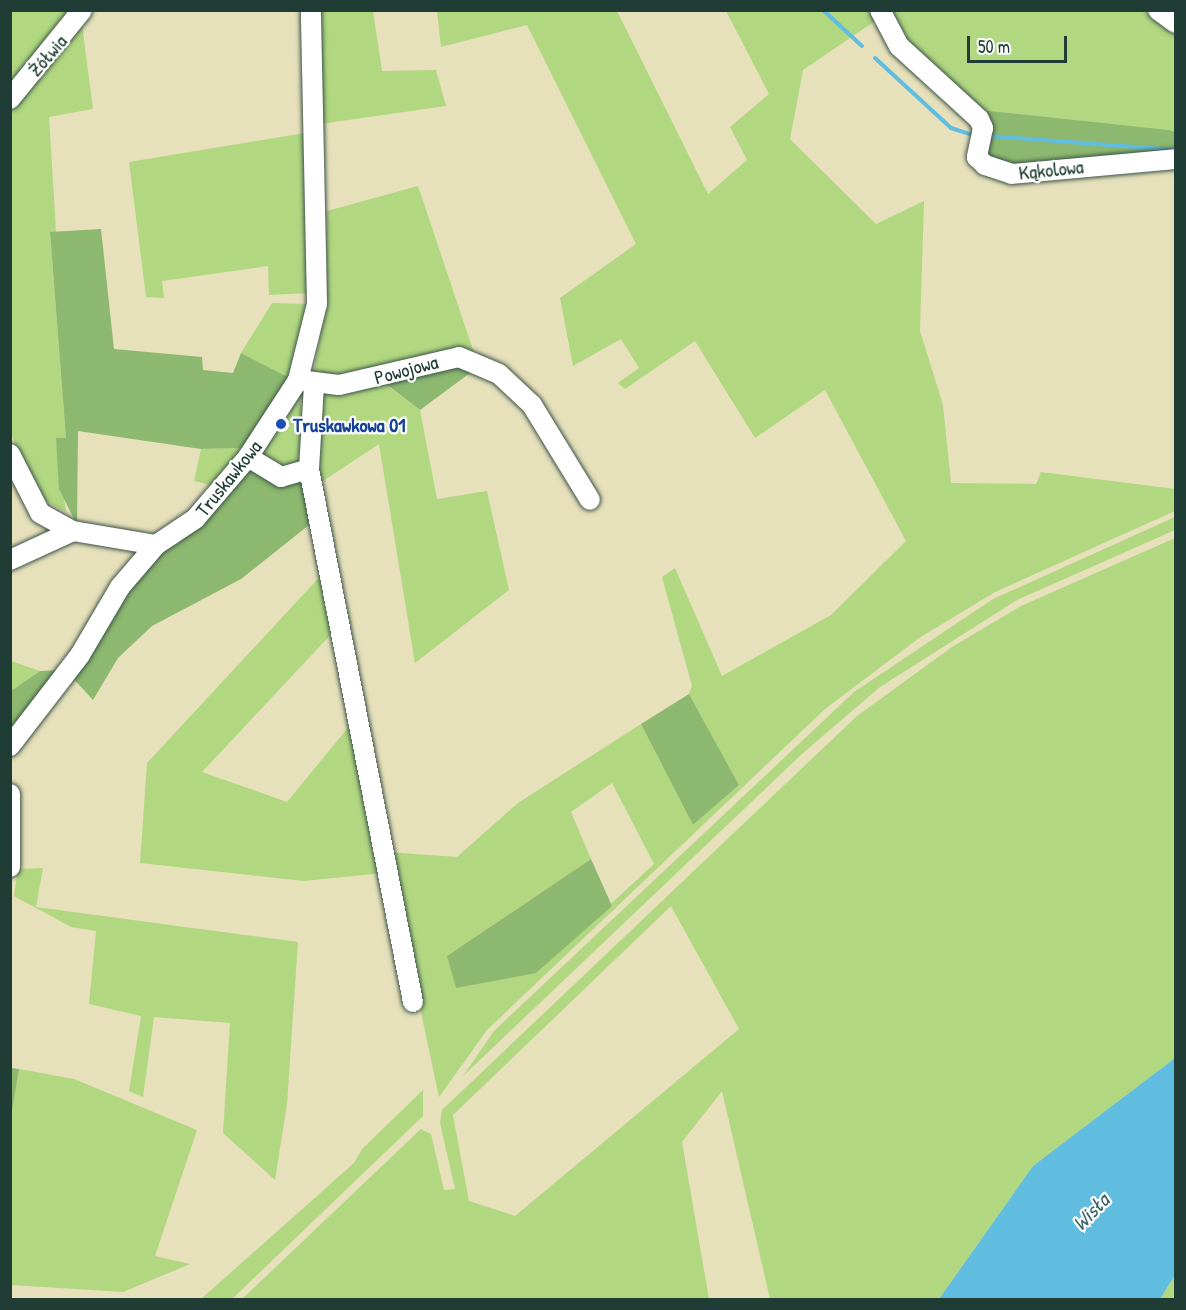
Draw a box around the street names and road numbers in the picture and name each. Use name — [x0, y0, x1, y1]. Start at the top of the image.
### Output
street label: Żółwia — [22, 29, 72, 81]
street label: Kąkolowa — [1017, 154, 1085, 184]
street label: Powojowa — [372, 349, 440, 389]
street label: Truskawkowa — [190, 435, 266, 521]

